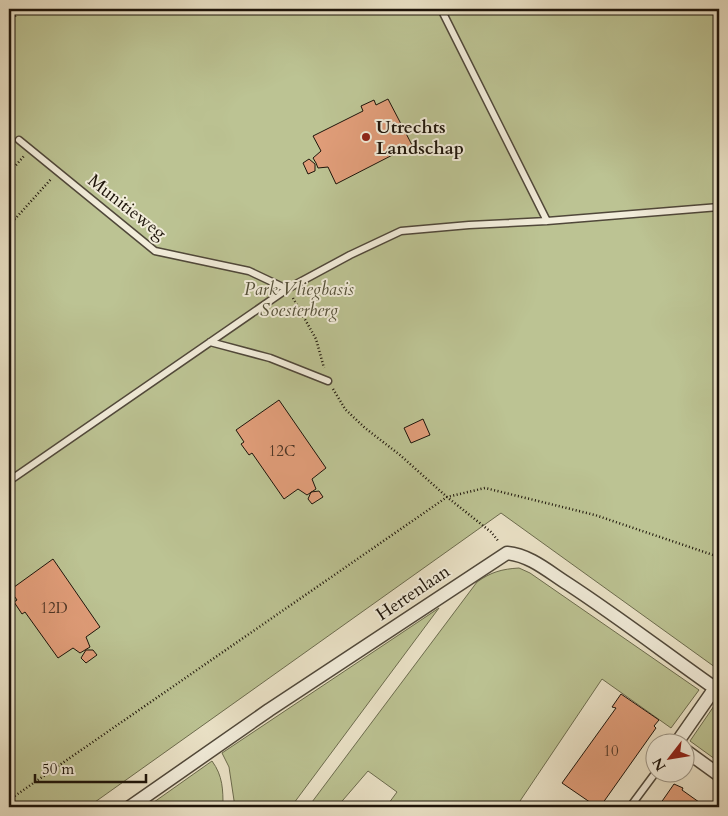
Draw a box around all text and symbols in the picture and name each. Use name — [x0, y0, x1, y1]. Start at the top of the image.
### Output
place label: Utrechts Landschap — [376, 115, 464, 161]
marker: Utrechts Landschap — [360, 131, 372, 143]
street label: Munitieweg — [82, 168, 172, 246]
park label: Park Vliegbasis Soesterberg — [244, 277, 354, 323]
house number: 12C — [269, 441, 295, 461]
street label: Hertenlaan — [371, 559, 456, 627]
house number: 12D — [40, 598, 68, 618]
north arrow — [646, 734, 696, 784]
house number: 10 — [603, 741, 619, 761]
scale bar — [35, 751, 146, 783]
text: N — [648, 754, 671, 775]
text: 50 m — [42, 759, 74, 779]

